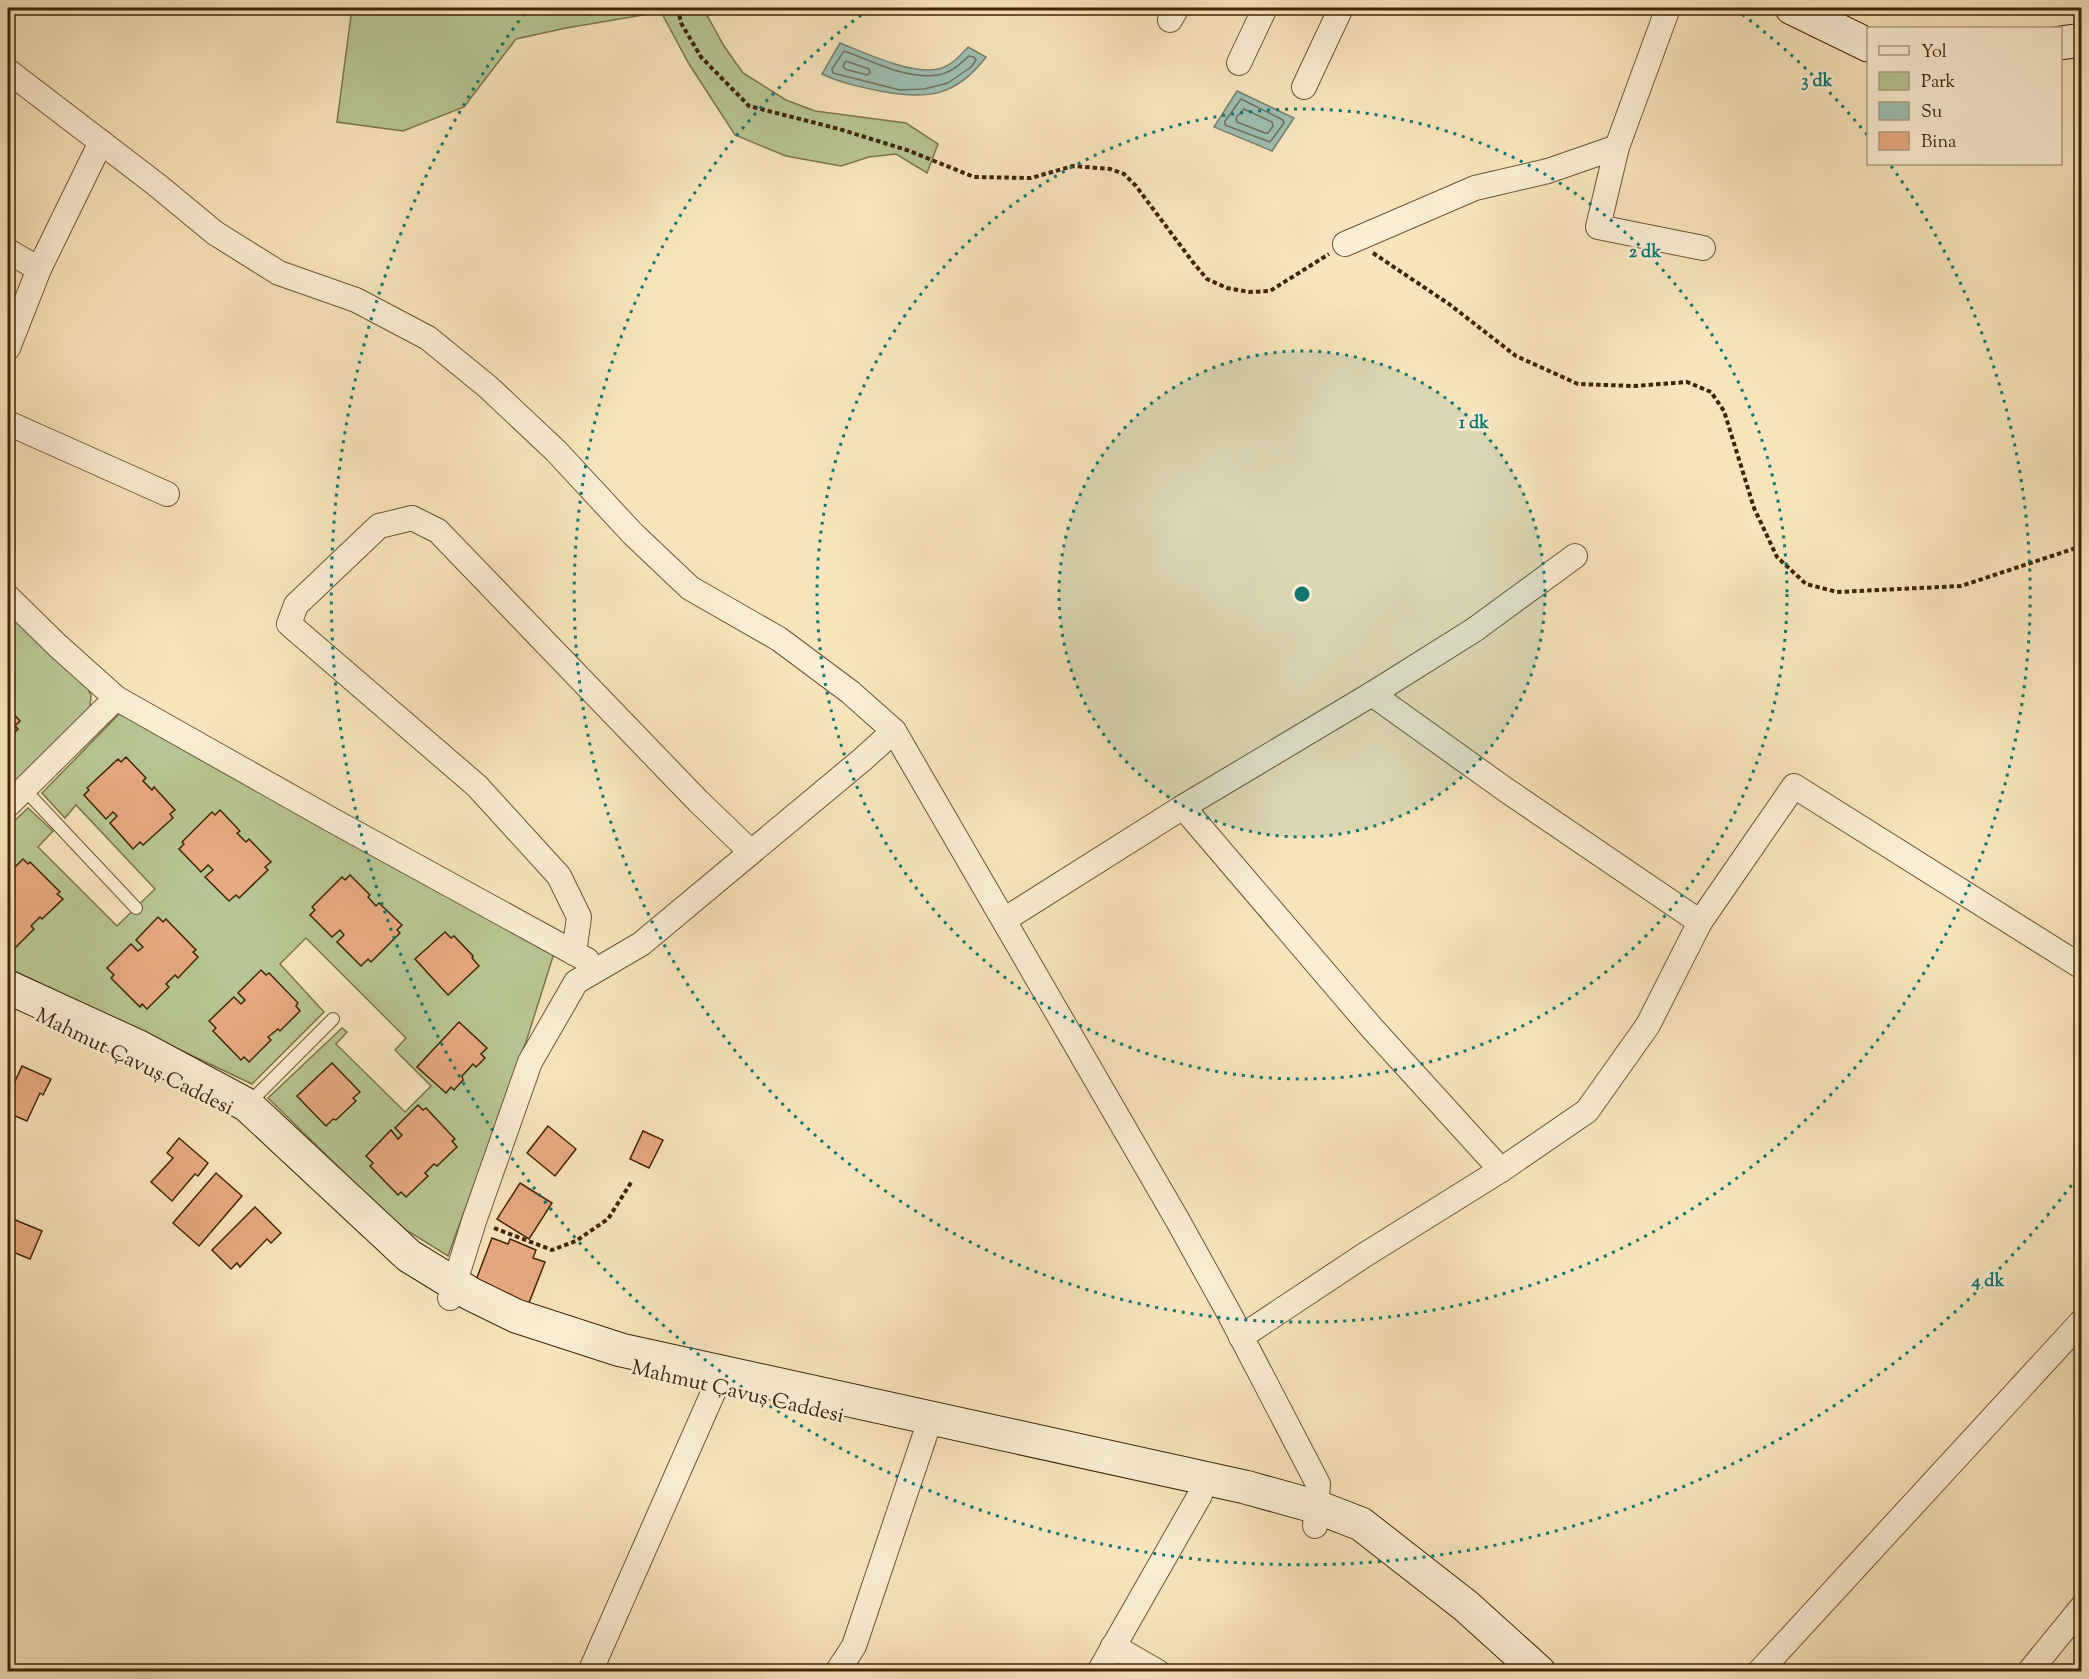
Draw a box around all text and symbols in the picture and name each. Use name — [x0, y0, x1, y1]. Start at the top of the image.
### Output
legend — [1867, 27, 2062, 165]
text: Yol — [1921, 40, 1947, 66]
text: 3 dk — [1801, 69, 1833, 95]
text: Park — [1921, 70, 1956, 96]
text: Su — [1921, 100, 1942, 126]
text: Bina — [1921, 130, 1956, 156]
text: 2 dk — [1629, 240, 1661, 266]
text: 1 dk — [1459, 411, 1489, 437]
centre of rings — [1292, 584, 1312, 604]
street label: Mahmut Çavuş Caddesi — [30, 1002, 238, 1124]
text: 4 dk — [1970, 1269, 2005, 1295]
street label: Mahmut Çavuş Caddesi — [628, 1354, 847, 1432]

